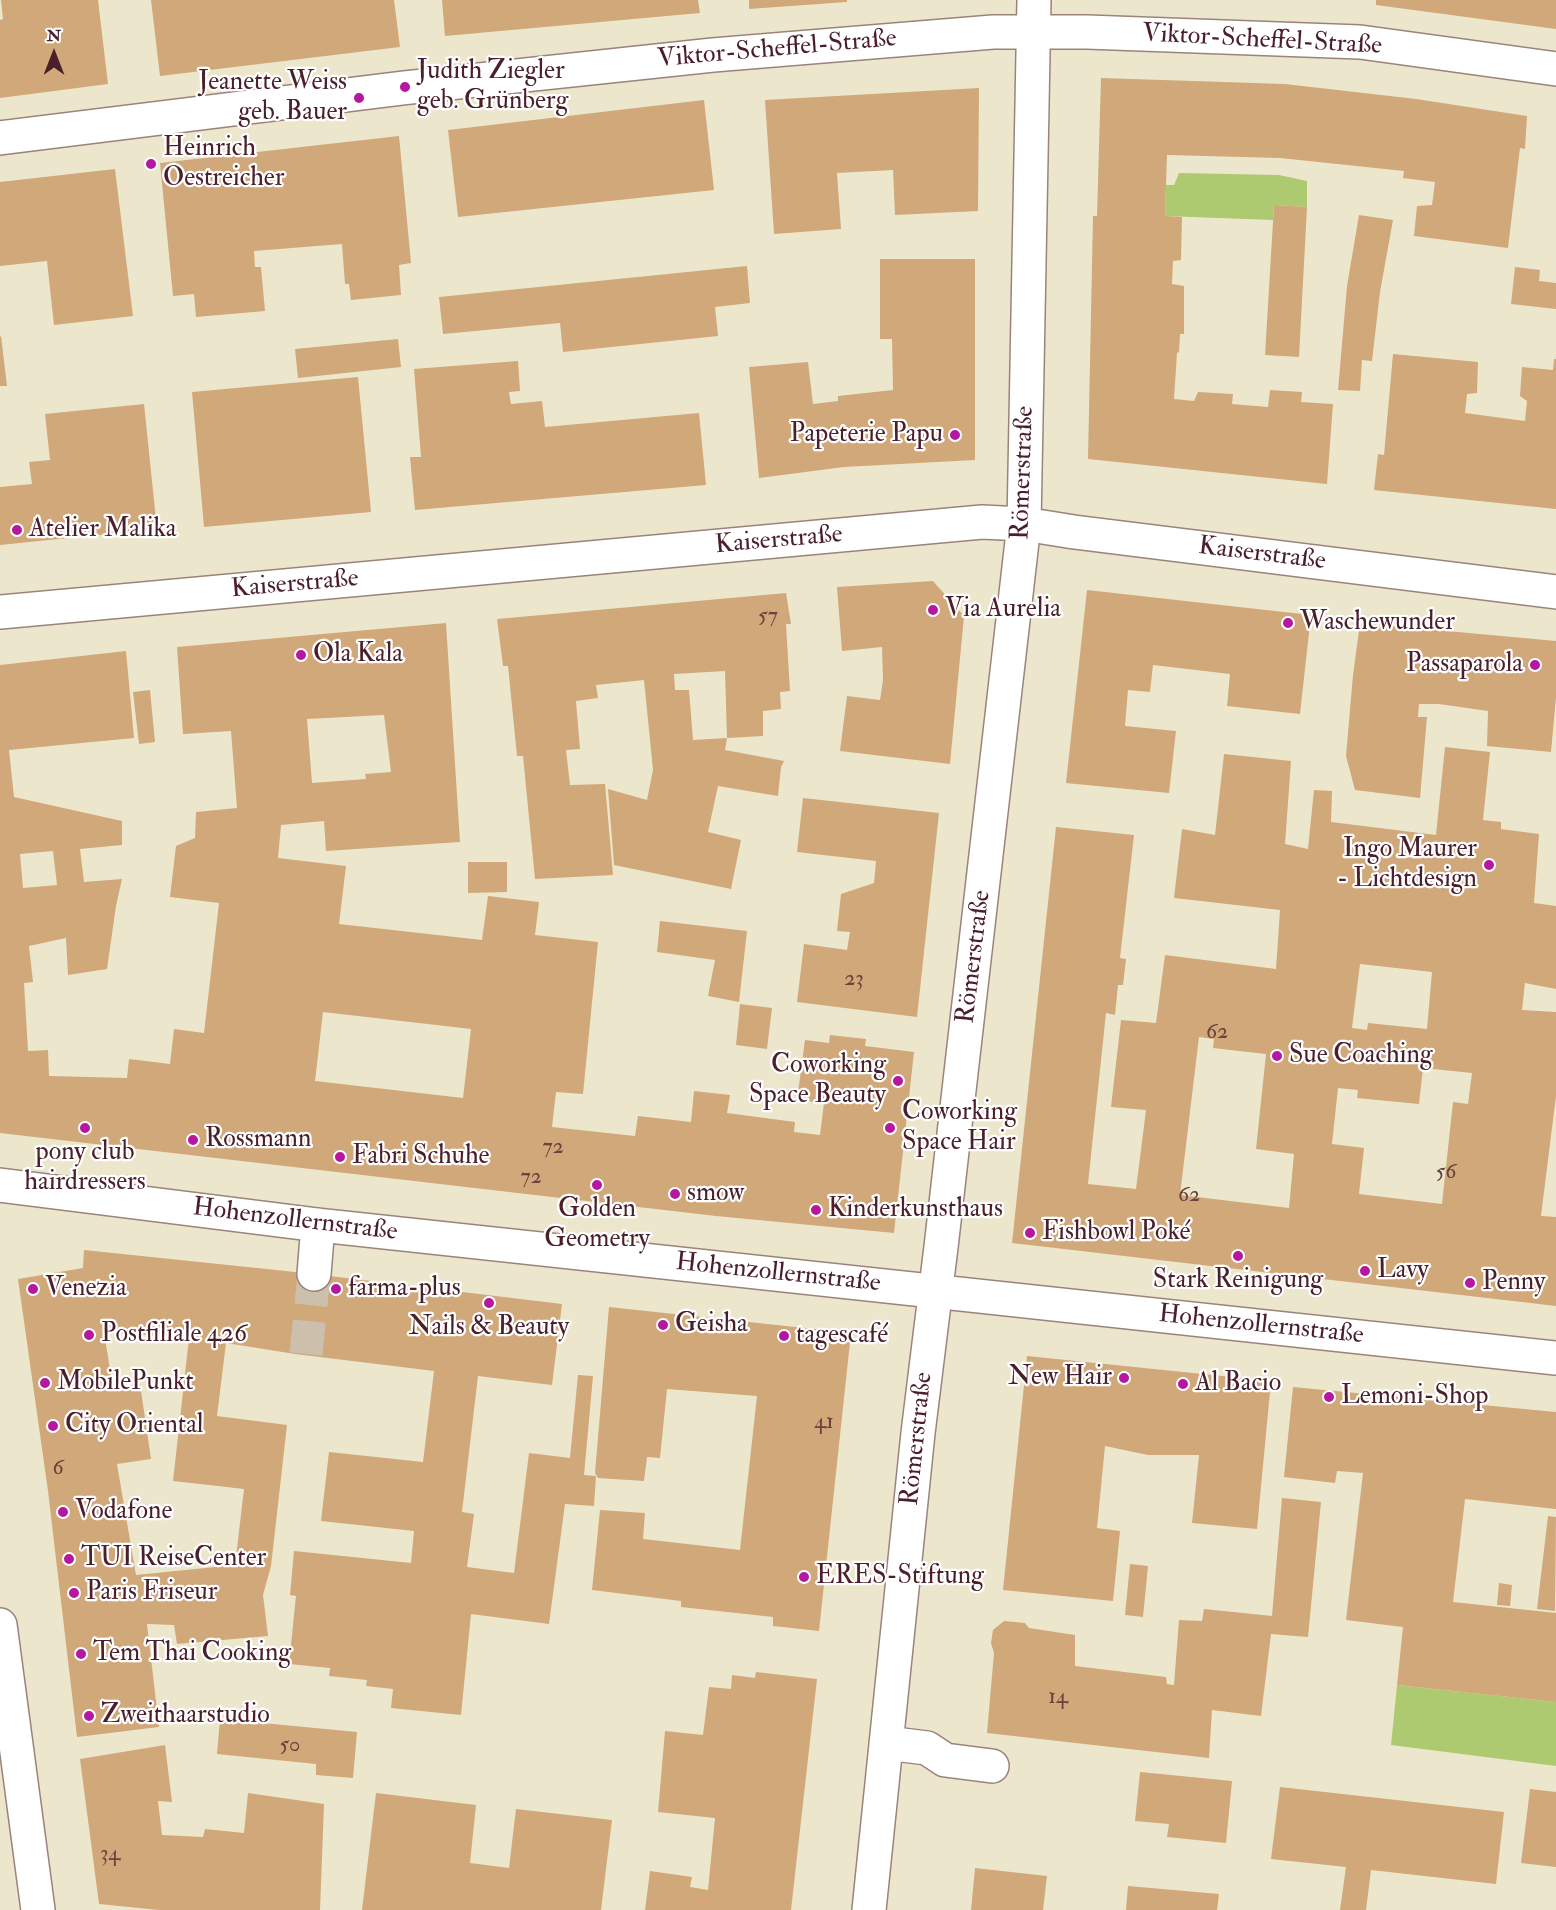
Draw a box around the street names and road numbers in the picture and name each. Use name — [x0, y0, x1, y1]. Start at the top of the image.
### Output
street label: Viktor-Scheffel-Straße — [1141, 19, 1383, 63]
street label: Viktor-Scheffel-Straße — [656, 24, 898, 76]
street label: Römerstraße — [1006, 405, 1042, 541]
street label: Kaiserstraße — [714, 520, 844, 562]
street label: Kaiserstraße — [1197, 532, 1327, 578]
street label: Kaiserstraße — [230, 564, 360, 606]
street label: Römerstraße — [951, 889, 999, 1025]
street label: Hohenzollernstraße — [191, 1193, 399, 1249]
street label: Hohenzollernstraße — [674, 1248, 882, 1300]
street label: Hohenzollernstraße — [1157, 1300, 1365, 1352]
street label: Römerstraße — [895, 1371, 941, 1507]

